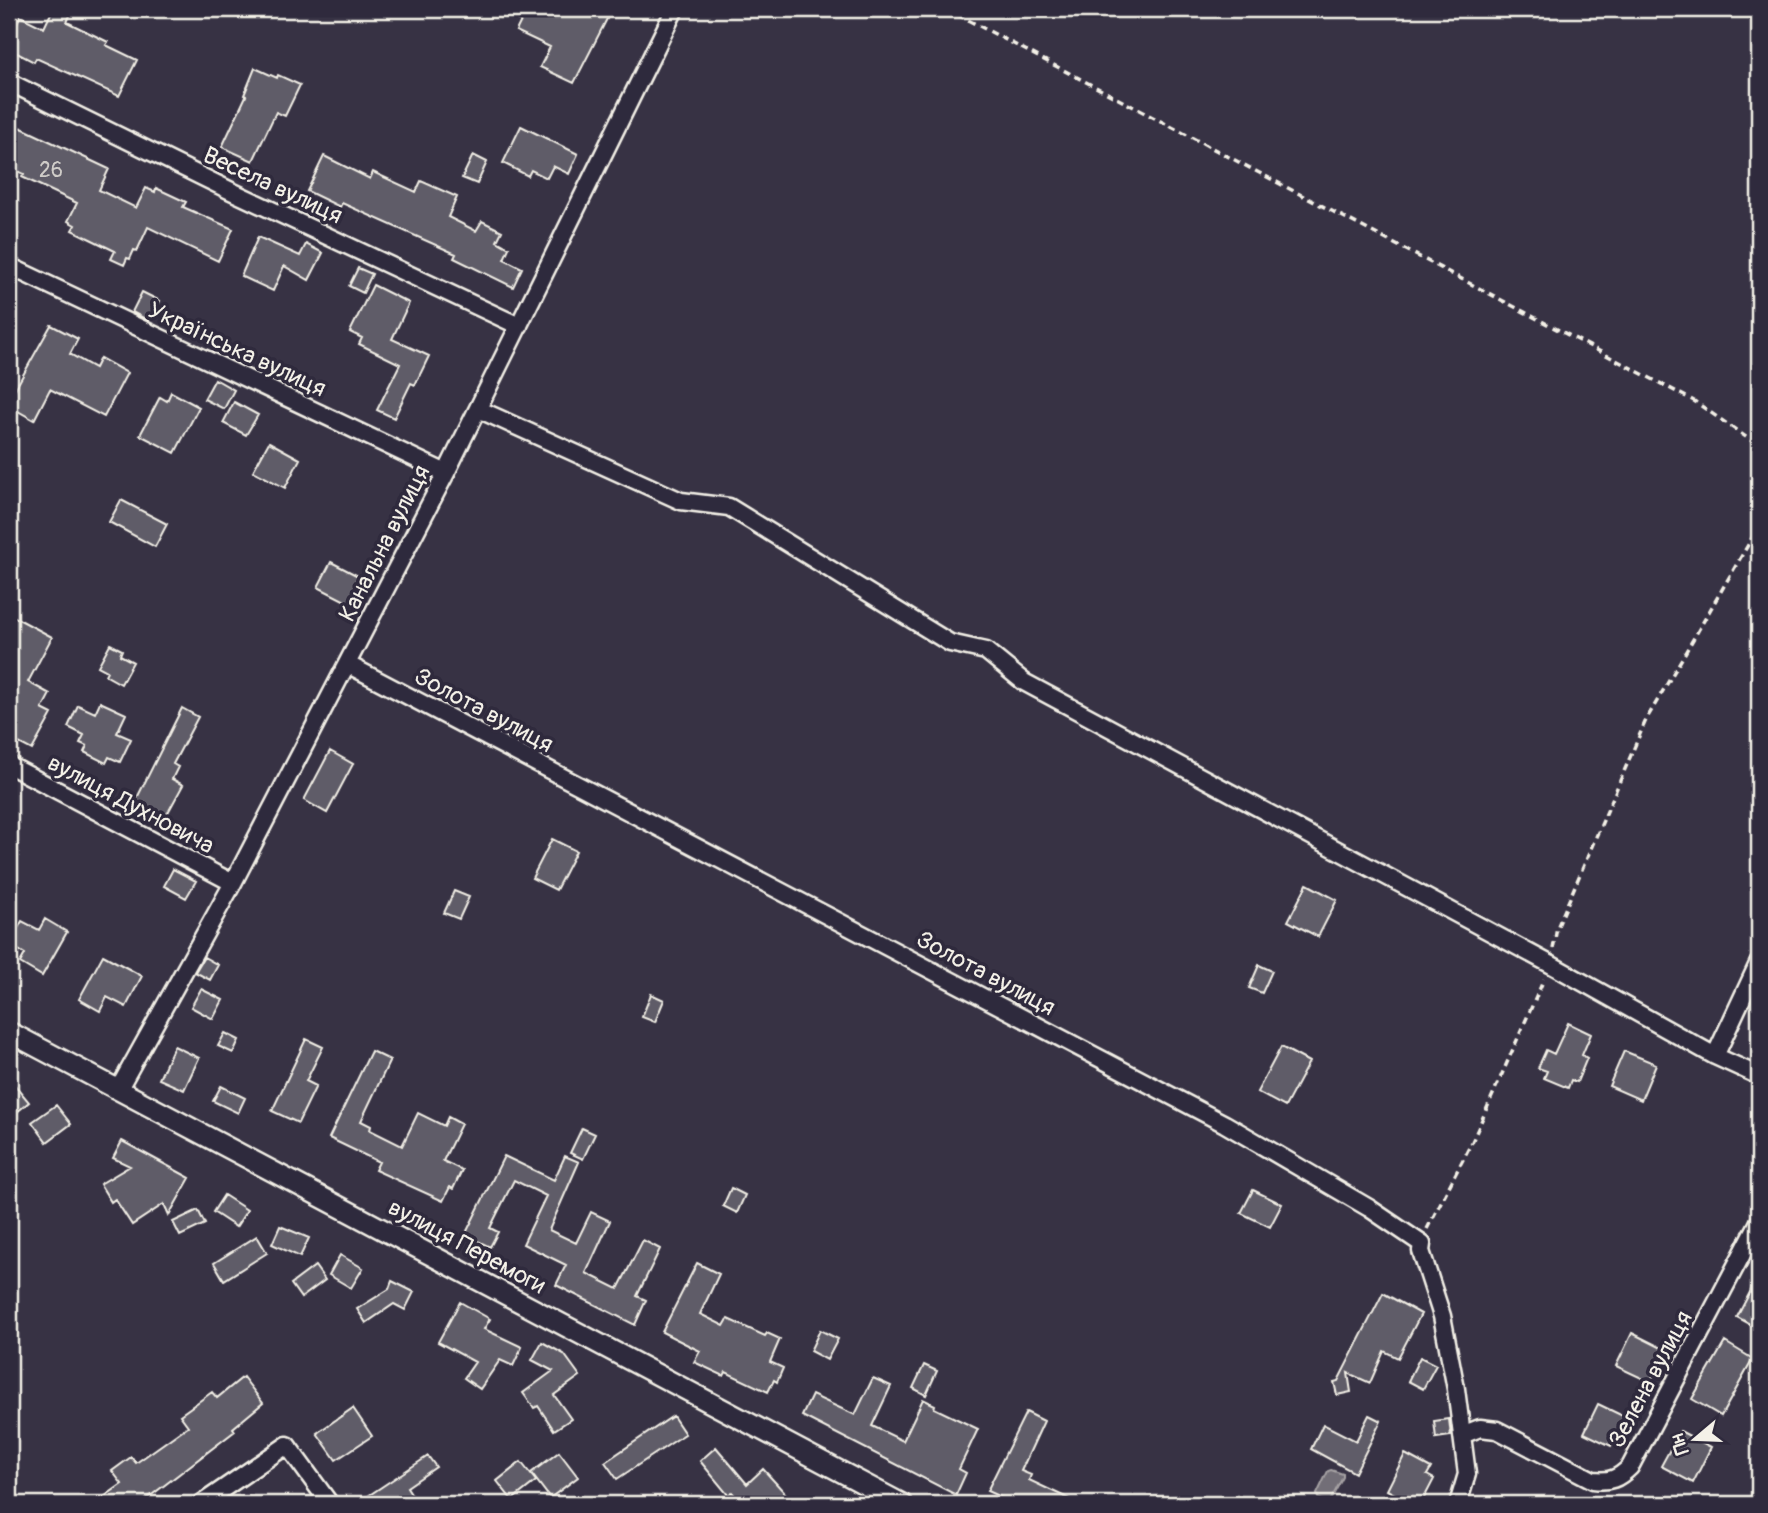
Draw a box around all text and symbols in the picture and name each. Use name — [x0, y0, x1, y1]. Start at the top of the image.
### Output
street label: Весела вулиця — [199, 141, 347, 230]
house number: 26 — [39, 157, 63, 184]
street label: Українська вулиця — [143, 296, 330, 403]
street label: Канальна вулиця — [333, 460, 436, 626]
street label: Золота вулиця — [409, 662, 558, 759]
street label: вулиця Духновича — [43, 748, 219, 860]
street label: Золота вулиця — [911, 925, 1060, 1022]
street label: вулиця Перемоги — [383, 1193, 551, 1300]
street label: Зелена вулиця — [1602, 1306, 1699, 1453]
north arrow — [1660, 1404, 1730, 1474]
text: Пн — [1665, 1430, 1695, 1458]

